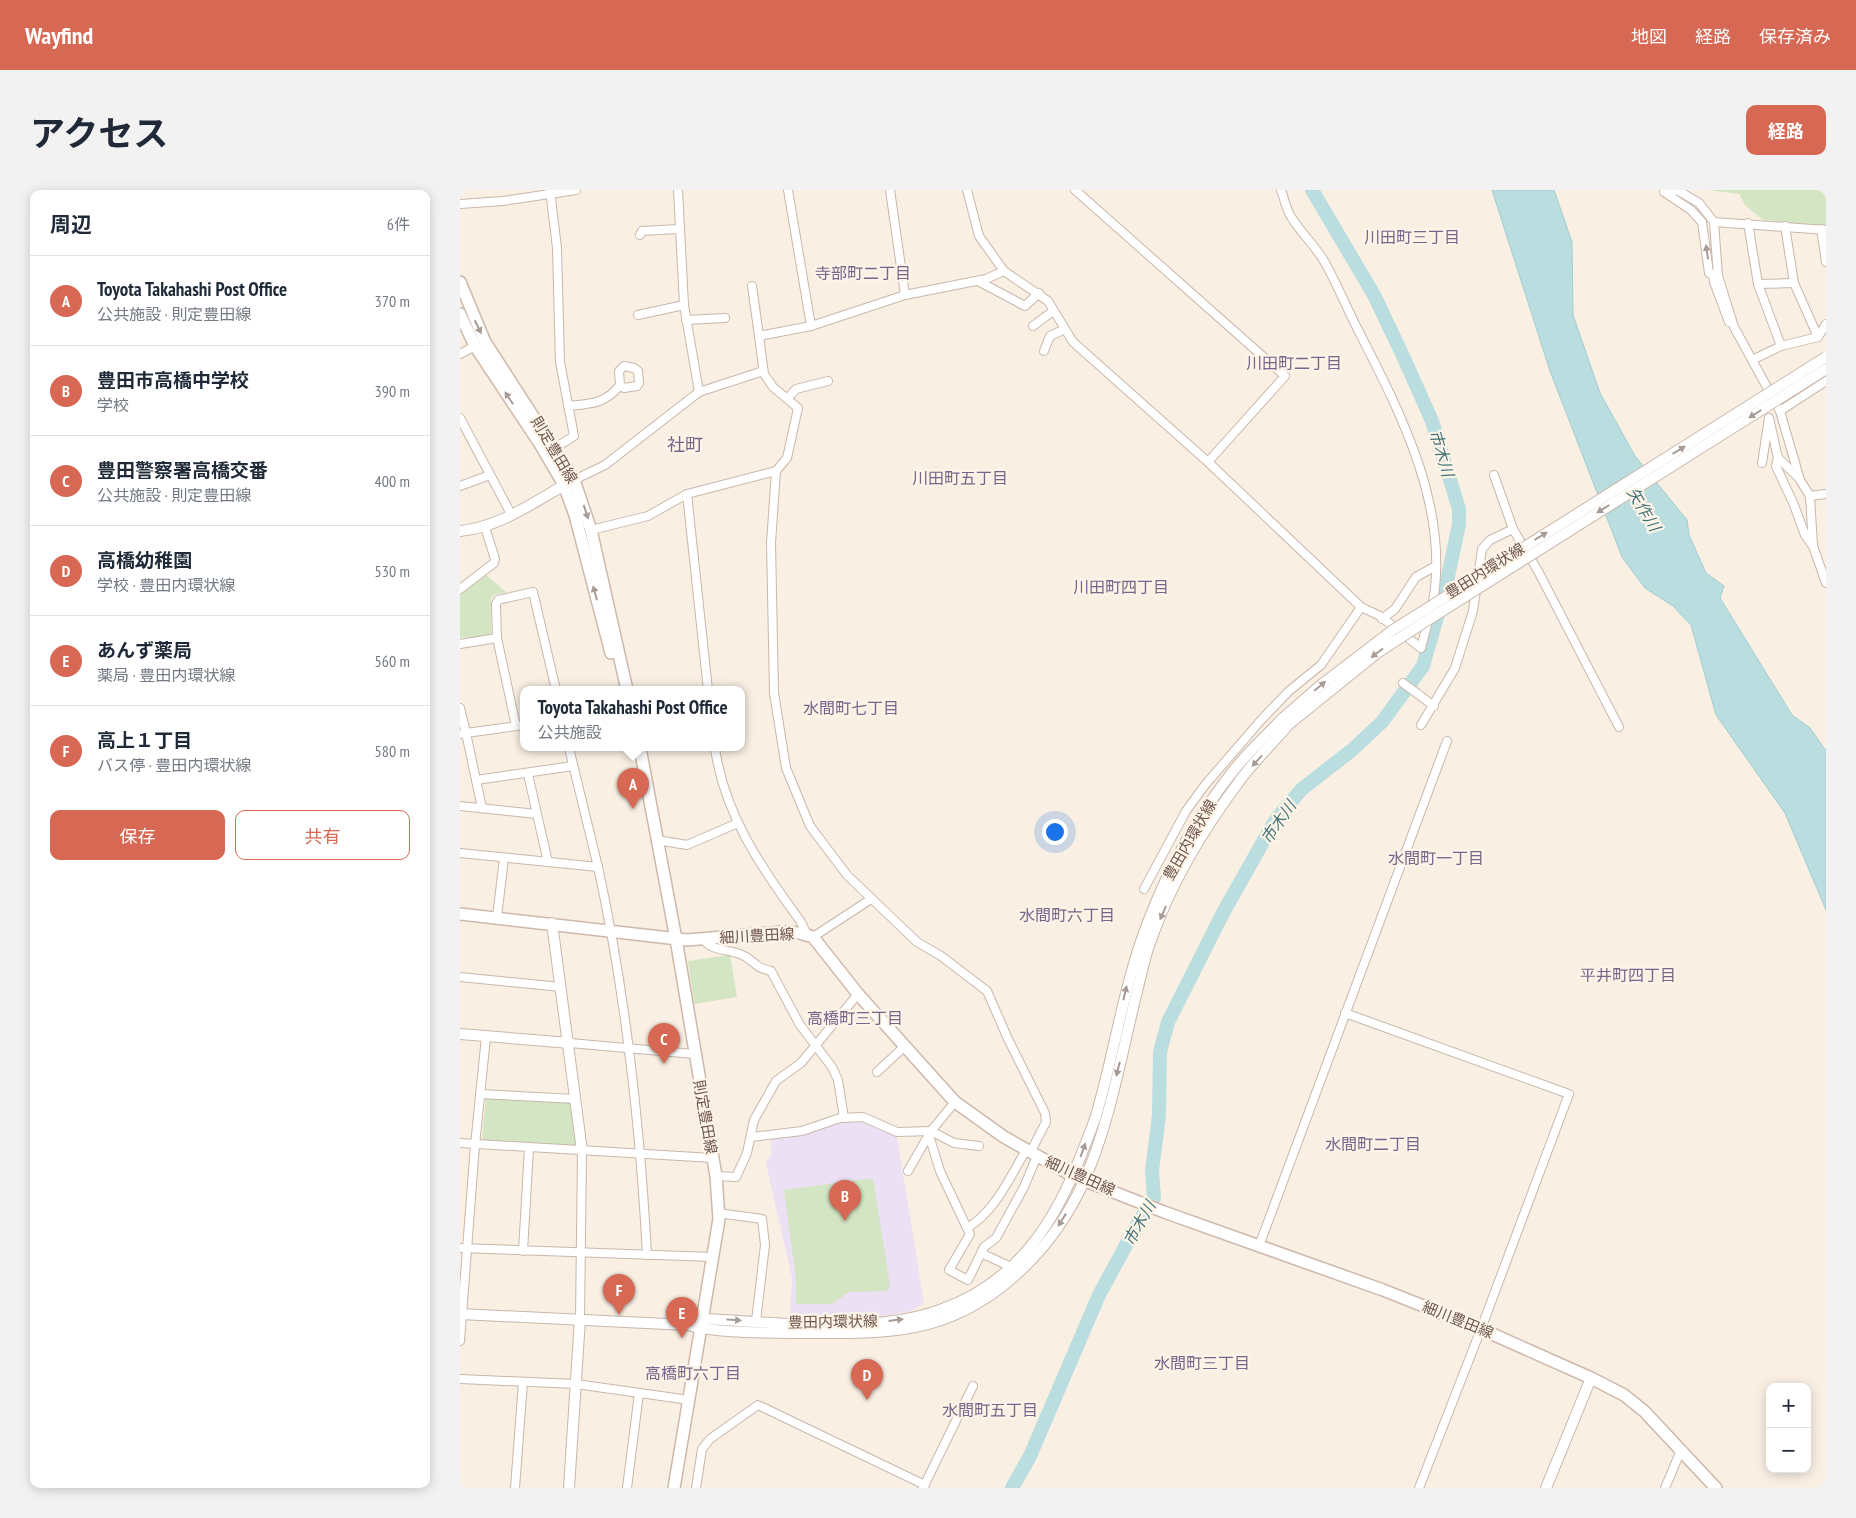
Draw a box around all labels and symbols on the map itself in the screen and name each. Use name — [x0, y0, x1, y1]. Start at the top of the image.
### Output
district label: 川田町三丁目 — [1364, 227, 1460, 247]
one-way arrow — [1702, 243, 1710, 259]
district label: 寺部町二丁目 — [815, 263, 911, 283]
one-way arrow — [473, 320, 482, 335]
district label: 川田町二丁目 — [1246, 353, 1342, 373]
one-way arrow — [504, 392, 514, 405]
one-way arrow — [1749, 409, 1762, 418]
street label: 則定豊田線 — [527, 413, 582, 487]
water label: 市木川 — [1425, 427, 1459, 481]
district label: 社町 — [667, 433, 703, 456]
one-way arrow — [1672, 445, 1685, 454]
district label: 川田町五丁目 — [912, 468, 1008, 488]
water label: 矢作川 — [1623, 483, 1666, 536]
one-way arrow — [582, 505, 590, 520]
one-way arrow — [1596, 505, 1609, 514]
one-way arrow — [1535, 532, 1548, 541]
street label: 豊田内環状線 — [1442, 539, 1528, 602]
district label: 川田町四丁目 — [1073, 577, 1169, 597]
one-way arrow — [591, 585, 599, 600]
one-way arrow — [1371, 648, 1384, 659]
one-way arrow — [1313, 680, 1326, 691]
district label: 水間町七丁目 — [803, 698, 899, 718]
one-way arrow — [1251, 754, 1263, 766]
pin: A — [617, 768, 649, 809]
water label: 市木川 — [1256, 795, 1301, 847]
street label: 豊田内環状線 — [1159, 796, 1220, 883]
your location — [1042, 819, 1068, 845]
district label: 水間町一丁目 — [1388, 848, 1484, 868]
district label: 水間町六丁目 — [1019, 905, 1115, 925]
one-way arrow — [1158, 906, 1166, 920]
street label: 細川豊田線 — [719, 924, 795, 947]
district label: 平井町四丁目 — [1580, 965, 1676, 985]
one-way arrow — [1121, 986, 1129, 1001]
district label: 高橋町三丁目 — [807, 1008, 903, 1028]
pin: C — [648, 1023, 680, 1064]
one-way arrow — [1114, 1061, 1122, 1076]
street label: 則定豊田線 — [690, 1078, 721, 1156]
district label: 水間町二丁目 — [1325, 1134, 1421, 1154]
one-way arrow — [1079, 1142, 1087, 1157]
street label: 細川豊田線 — [1042, 1152, 1118, 1199]
pin: B — [829, 1180, 861, 1221]
water label: 市木川 — [1119, 1195, 1160, 1249]
one-way arrow — [1057, 1214, 1066, 1227]
pin: F — [603, 1274, 635, 1315]
pin: E — [666, 1297, 698, 1338]
street label: 細川豊田線 — [1420, 1297, 1497, 1342]
street label: 豊田内環状線 — [788, 1311, 878, 1332]
one-way arrow — [889, 1315, 905, 1323]
one-way arrow — [727, 1317, 743, 1325]
district label: 水間町三丁目 — [1154, 1353, 1250, 1373]
pin: D — [851, 1359, 883, 1400]
district label: 高橋町六丁目 — [645, 1363, 741, 1383]
district label: 水間町五丁目 — [942, 1400, 1038, 1420]

